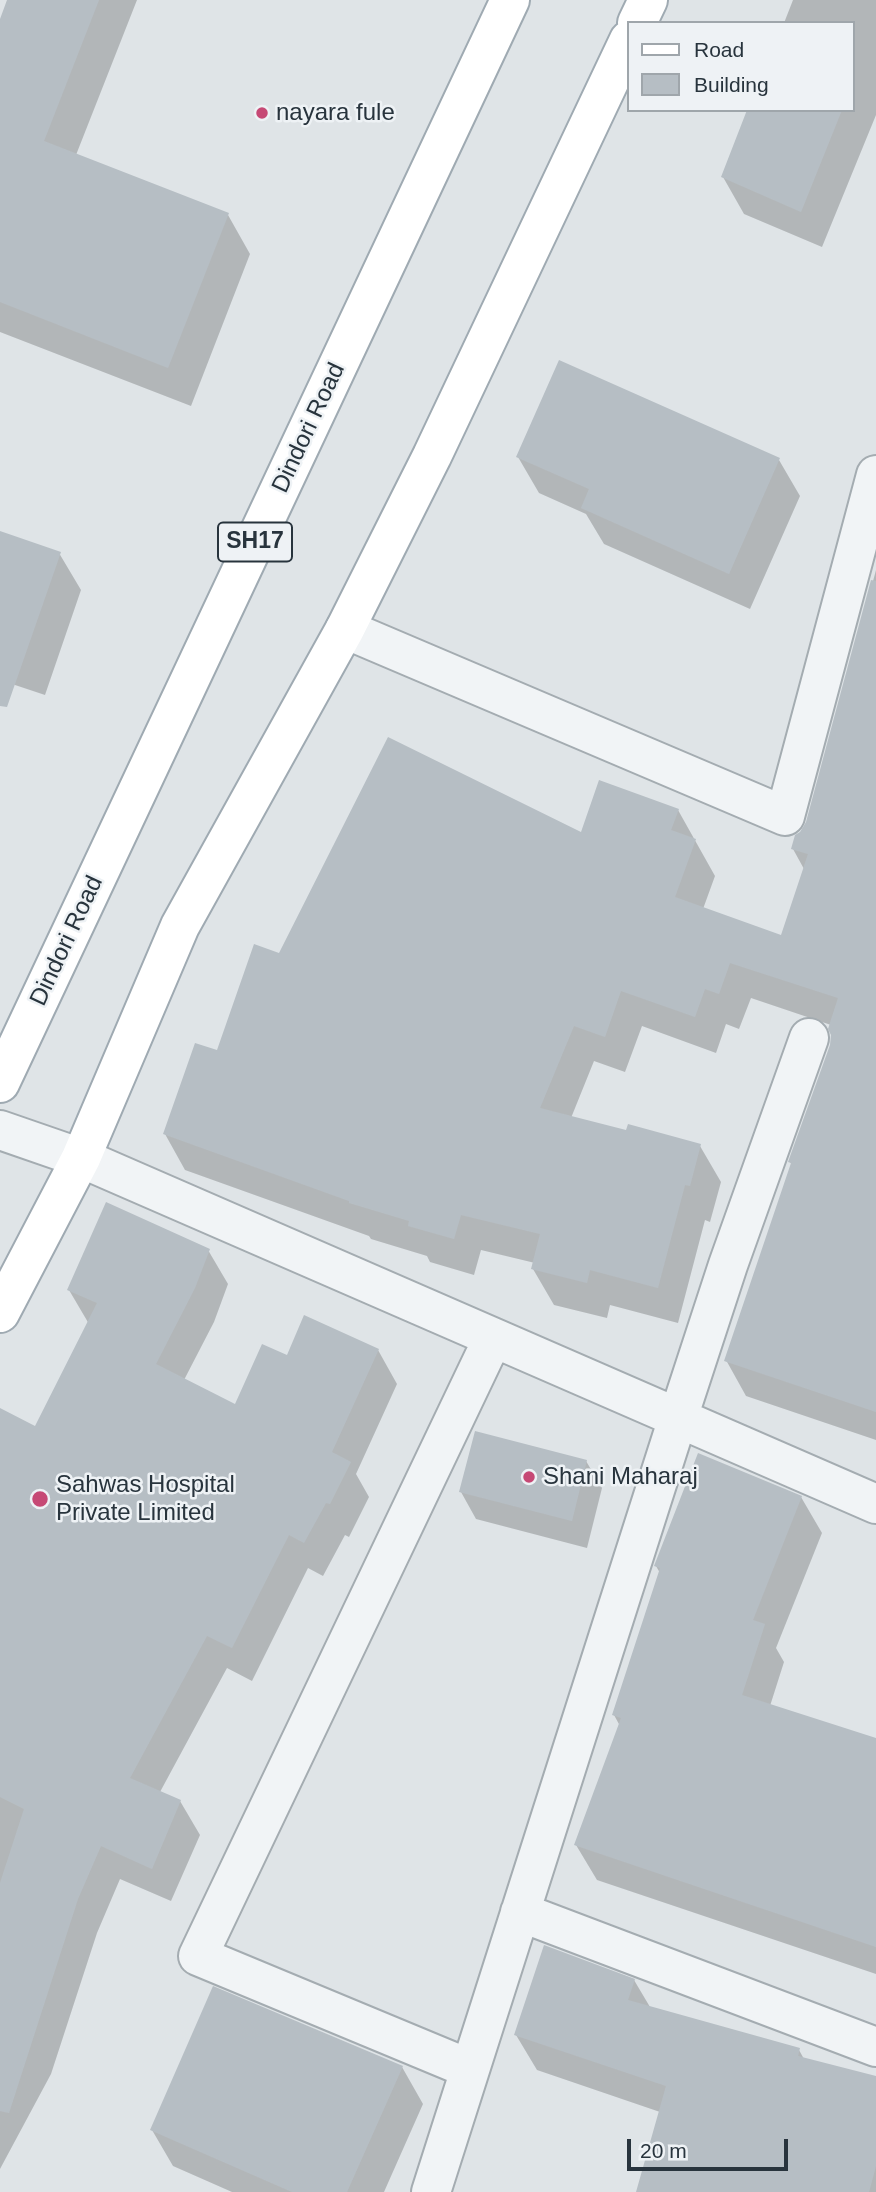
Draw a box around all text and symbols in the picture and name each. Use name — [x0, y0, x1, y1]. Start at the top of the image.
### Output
legend — [628, 21, 855, 112]
text: Road — [694, 38, 744, 61]
text: Building — [694, 73, 769, 96]
place label: nayara fule — [276, 99, 395, 127]
marker: nayara fule — [254, 105, 270, 121]
street label: Dindori Road — [266, 358, 352, 498]
road number: SH17 — [218, 522, 292, 562]
street label: Dindori Road — [24, 871, 110, 1011]
place label: Shani Maharaj — [543, 1463, 698, 1491]
marker: Shani Maharaj — [521, 1469, 537, 1485]
place label: Sahwas Hospital Private Limited — [56, 1471, 235, 1527]
marker: Sahwas Hospital Private Limited — [30, 1489, 50, 1509]
scale bar — [631, 2126, 792, 2170]
text: 20 m — [640, 2139, 687, 2162]

